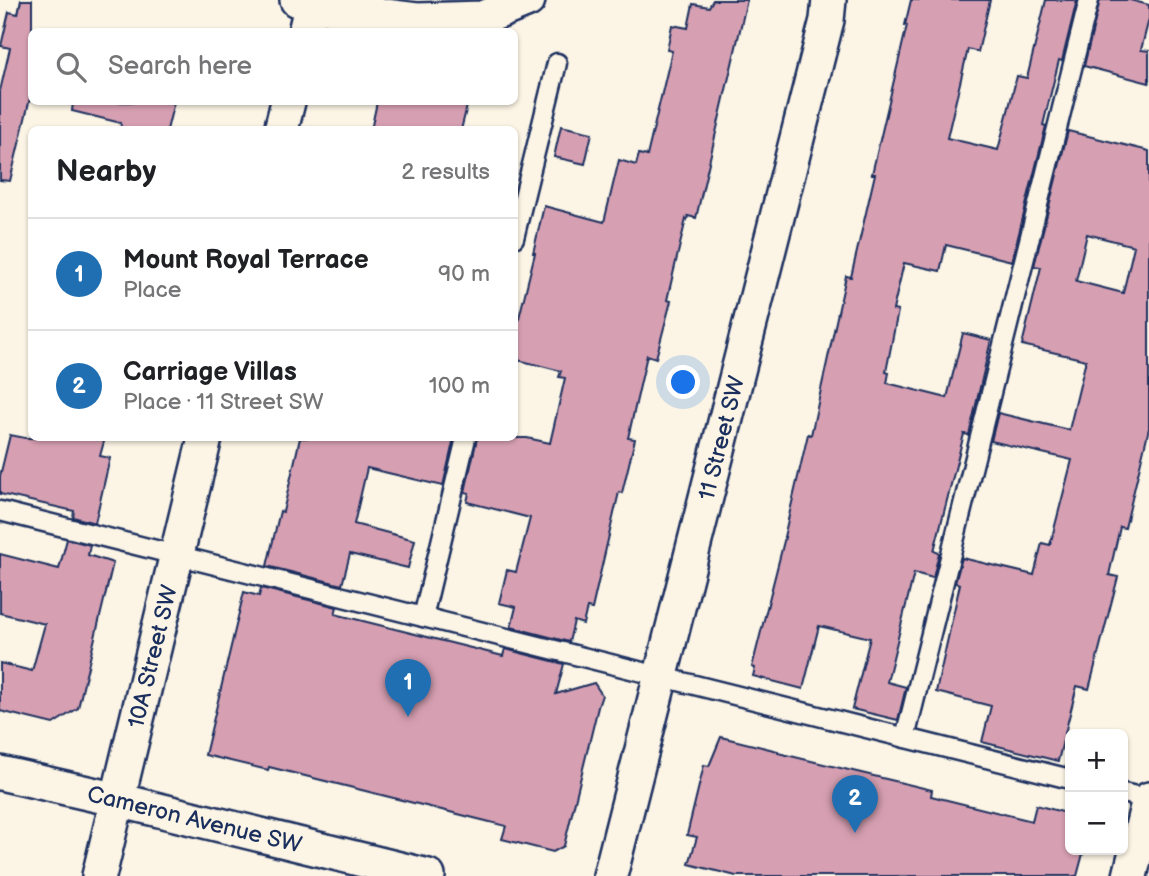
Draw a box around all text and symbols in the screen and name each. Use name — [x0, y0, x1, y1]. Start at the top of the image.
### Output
search box — [28, 28, 518, 105]
icon: search — [52, 48, 90, 86]
text: Search here — [108, 51, 252, 82]
text: Nearby — [56, 154, 156, 190]
text: 2 results — [401, 158, 490, 186]
text: Mount Royal Terrace — [123, 245, 369, 276]
text: 1 — [74, 260, 84, 288]
text: 90 m — [438, 260, 490, 288]
text: Place — [123, 276, 181, 304]
text: Carriage Villas — [123, 357, 297, 388]
your location — [666, 365, 700, 399]
text: 2 — [72, 372, 86, 400]
text: 100 m — [429, 372, 490, 400]
street label: 11 Street SW — [693, 373, 751, 503]
text: Place · 11 Street SW — [123, 388, 324, 416]
street label: 10A Street SW — [122, 582, 184, 731]
pin: 1 — [385, 659, 431, 717]
map controls — [1065, 729, 1128, 855]
button: + — [1065, 729, 1128, 792]
pin: 2 — [832, 775, 878, 833]
street label: Cameron Avenue SW — [84, 780, 305, 860]
button: − — [1065, 792, 1128, 855]

